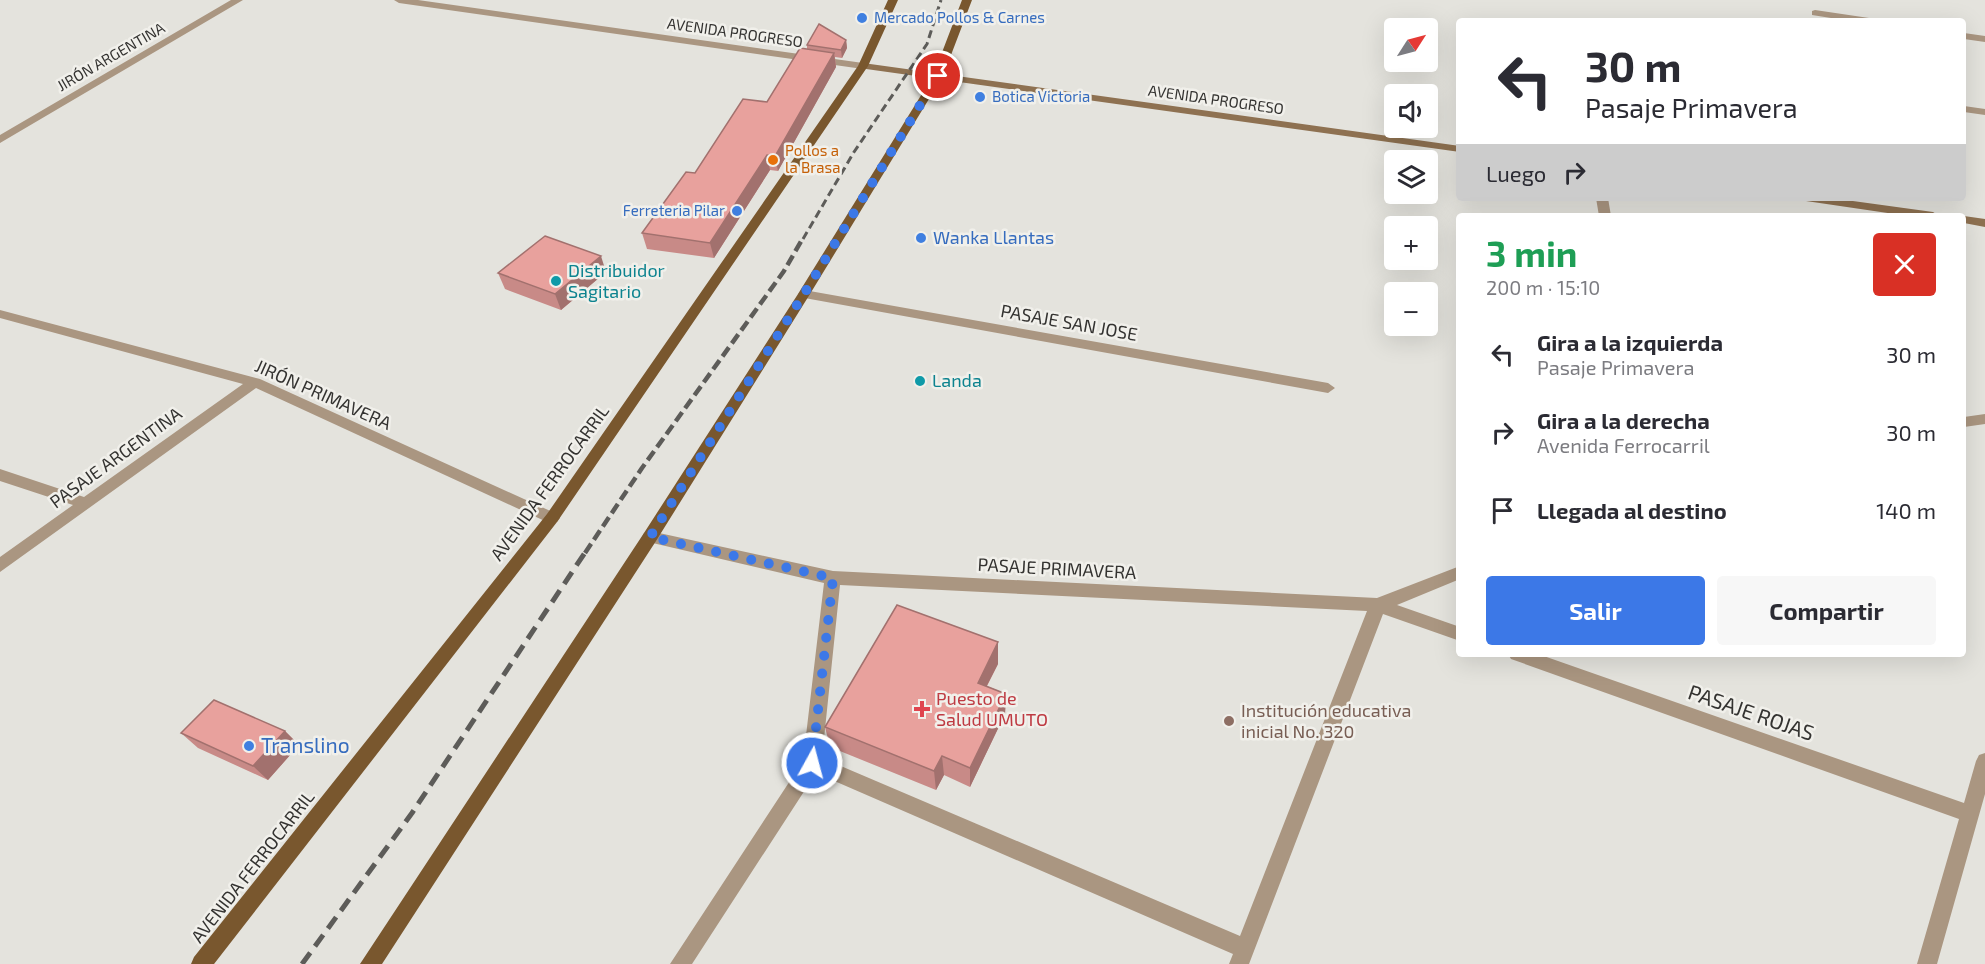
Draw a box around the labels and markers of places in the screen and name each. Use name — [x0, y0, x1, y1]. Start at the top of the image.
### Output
place label: Mercado Pollos & Carnes — [874, 8, 1045, 26]
marker: Mercado Pollos & Carnes — [855, 11, 869, 25]
pin — [912, 50, 963, 101]
place label: Botica Victoria — [992, 87, 1090, 105]
marker: Botica Victoria — [973, 90, 987, 104]
place label: Pollos a la Brasa — [785, 141, 840, 176]
marker: Pollos a la Brasa — [766, 153, 780, 167]
place label: Ferreteria Pilar — [623, 201, 725, 219]
marker: Ferreteria Pilar — [730, 204, 744, 218]
place label: Wanka Llantas — [933, 226, 1054, 248]
marker: Wanka Llantas — [914, 231, 928, 245]
place label: Distribuidor Sagitario — [568, 259, 665, 302]
marker: Distribuidor Sagitario — [549, 274, 563, 288]
place label: Landa — [932, 369, 982, 391]
marker: Landa — [913, 374, 927, 388]
place label: Puesto de Salud UMUTO — [936, 687, 1048, 730]
place label: Institución educativa inicial No. 320 — [1241, 699, 1411, 742]
marker: Puesto de Salud UMUTO — [913, 700, 931, 718]
marker: Institución educativa inicial No. 320 — [1222, 714, 1236, 728]
place label: Translino — [261, 732, 350, 757]
marker: Translino — [242, 739, 256, 753]

